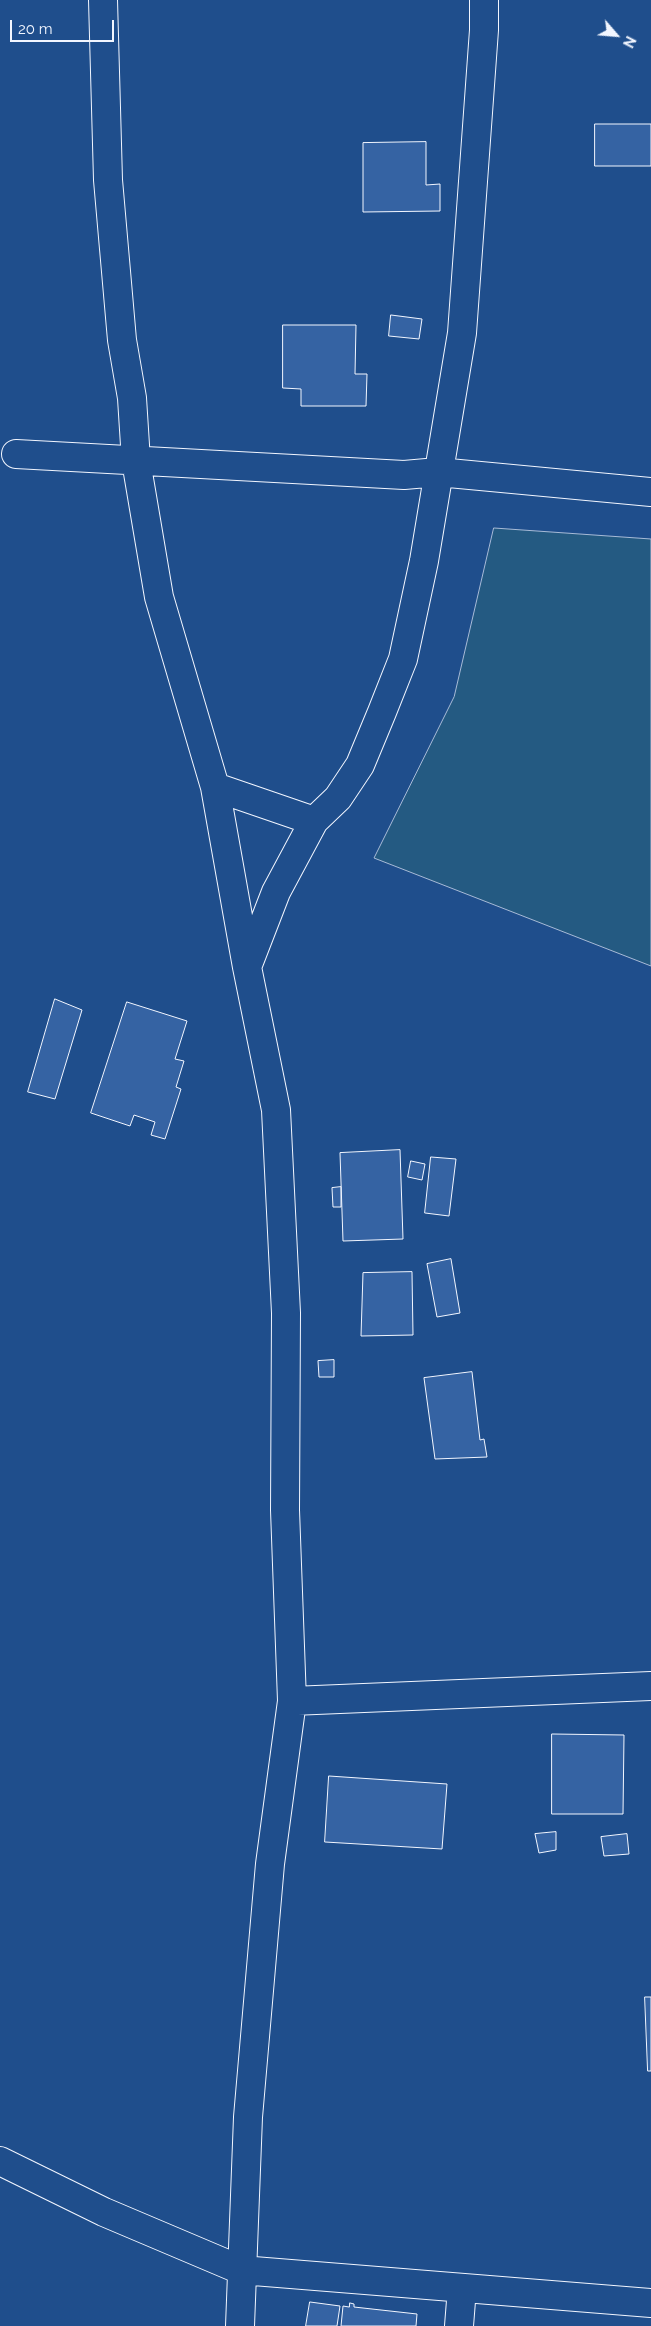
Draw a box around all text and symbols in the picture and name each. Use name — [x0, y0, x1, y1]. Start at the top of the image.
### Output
scale bar — [12, 10, 116, 42]
north arrow — [591, 10, 641, 60]
text: 20 m — [18, 20, 53, 38]
text: N — [620, 33, 639, 50]

